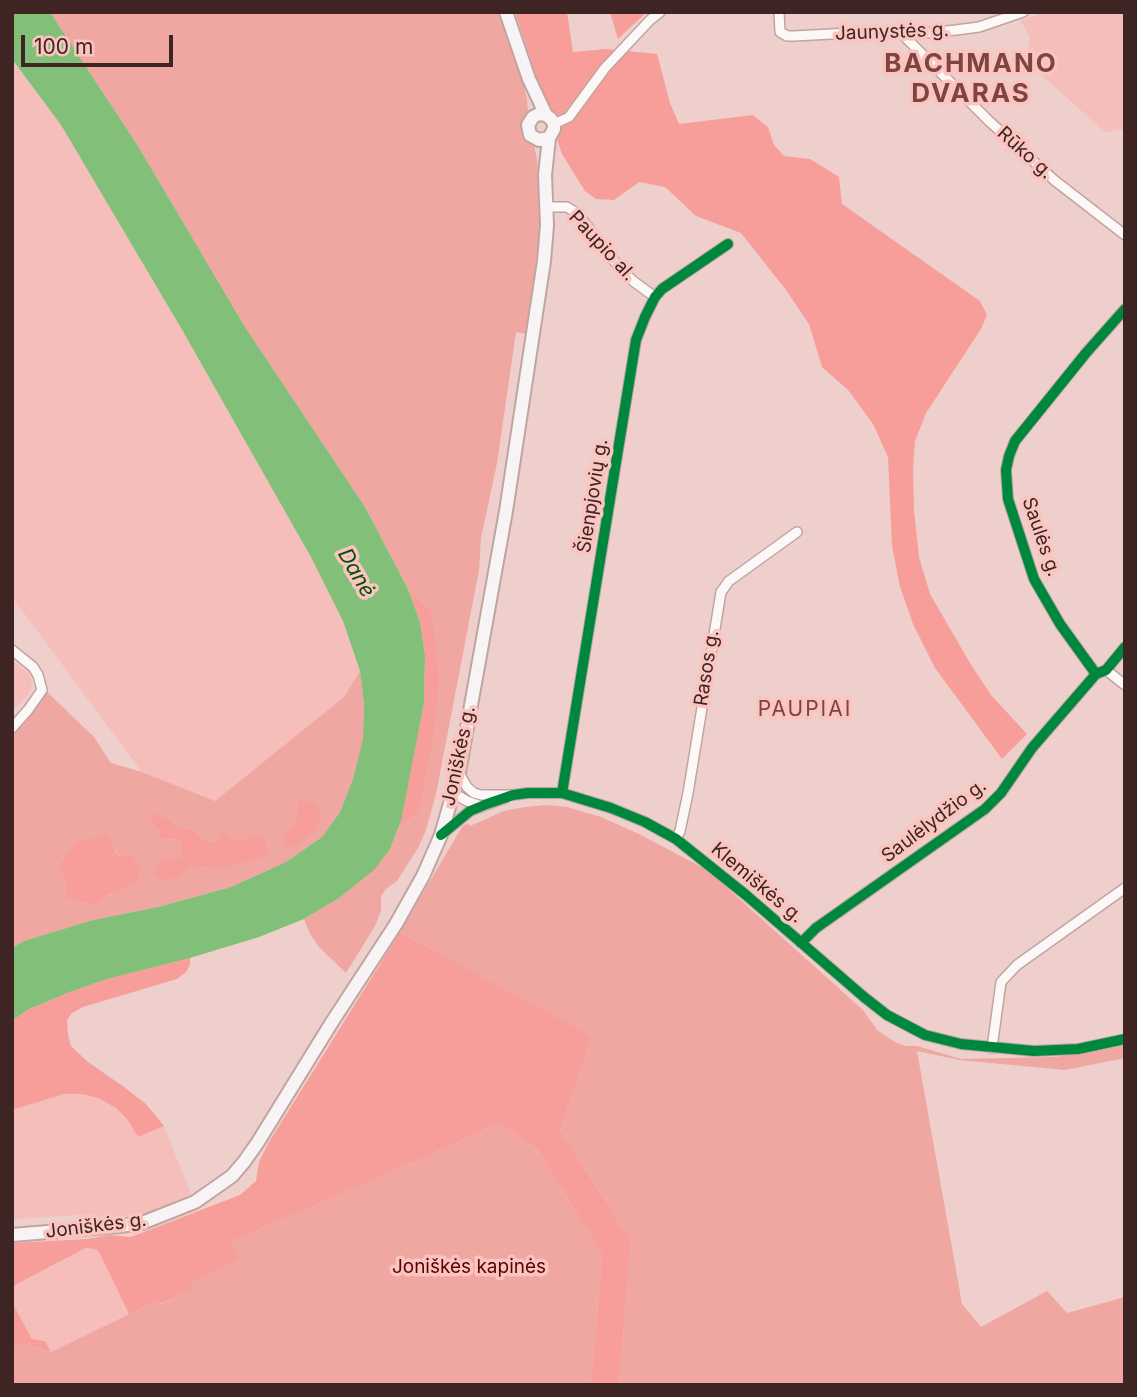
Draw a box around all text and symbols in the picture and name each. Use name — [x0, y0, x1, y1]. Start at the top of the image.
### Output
street label: Jaunystės g. — [835, 19, 949, 45]
scale bar — [24, 21, 177, 65]
text: 100 m — [34, 34, 93, 59]
district label: BACHMANO DVARAS — [885, 48, 1057, 110]
street label: Rūko g. — [992, 122, 1058, 184]
street label: Paupio al. — [564, 206, 640, 286]
street label: Šienpjovių g. — [573, 437, 613, 555]
street label: Saulės g. — [1017, 494, 1065, 580]
water label: Danė — [332, 544, 380, 602]
street label: Rasos g. — [690, 628, 724, 708]
district label: PAUPIAI — [759, 697, 851, 723]
street label: Joniškės g. — [437, 704, 481, 808]
street label: Saulėlydžio g. — [877, 774, 991, 868]
street label: Klemiškės g. — [706, 838, 808, 928]
street label: Joniškės g. — [44, 1208, 148, 1244]
park label: Joniškės kapinės — [392, 1256, 546, 1278]

